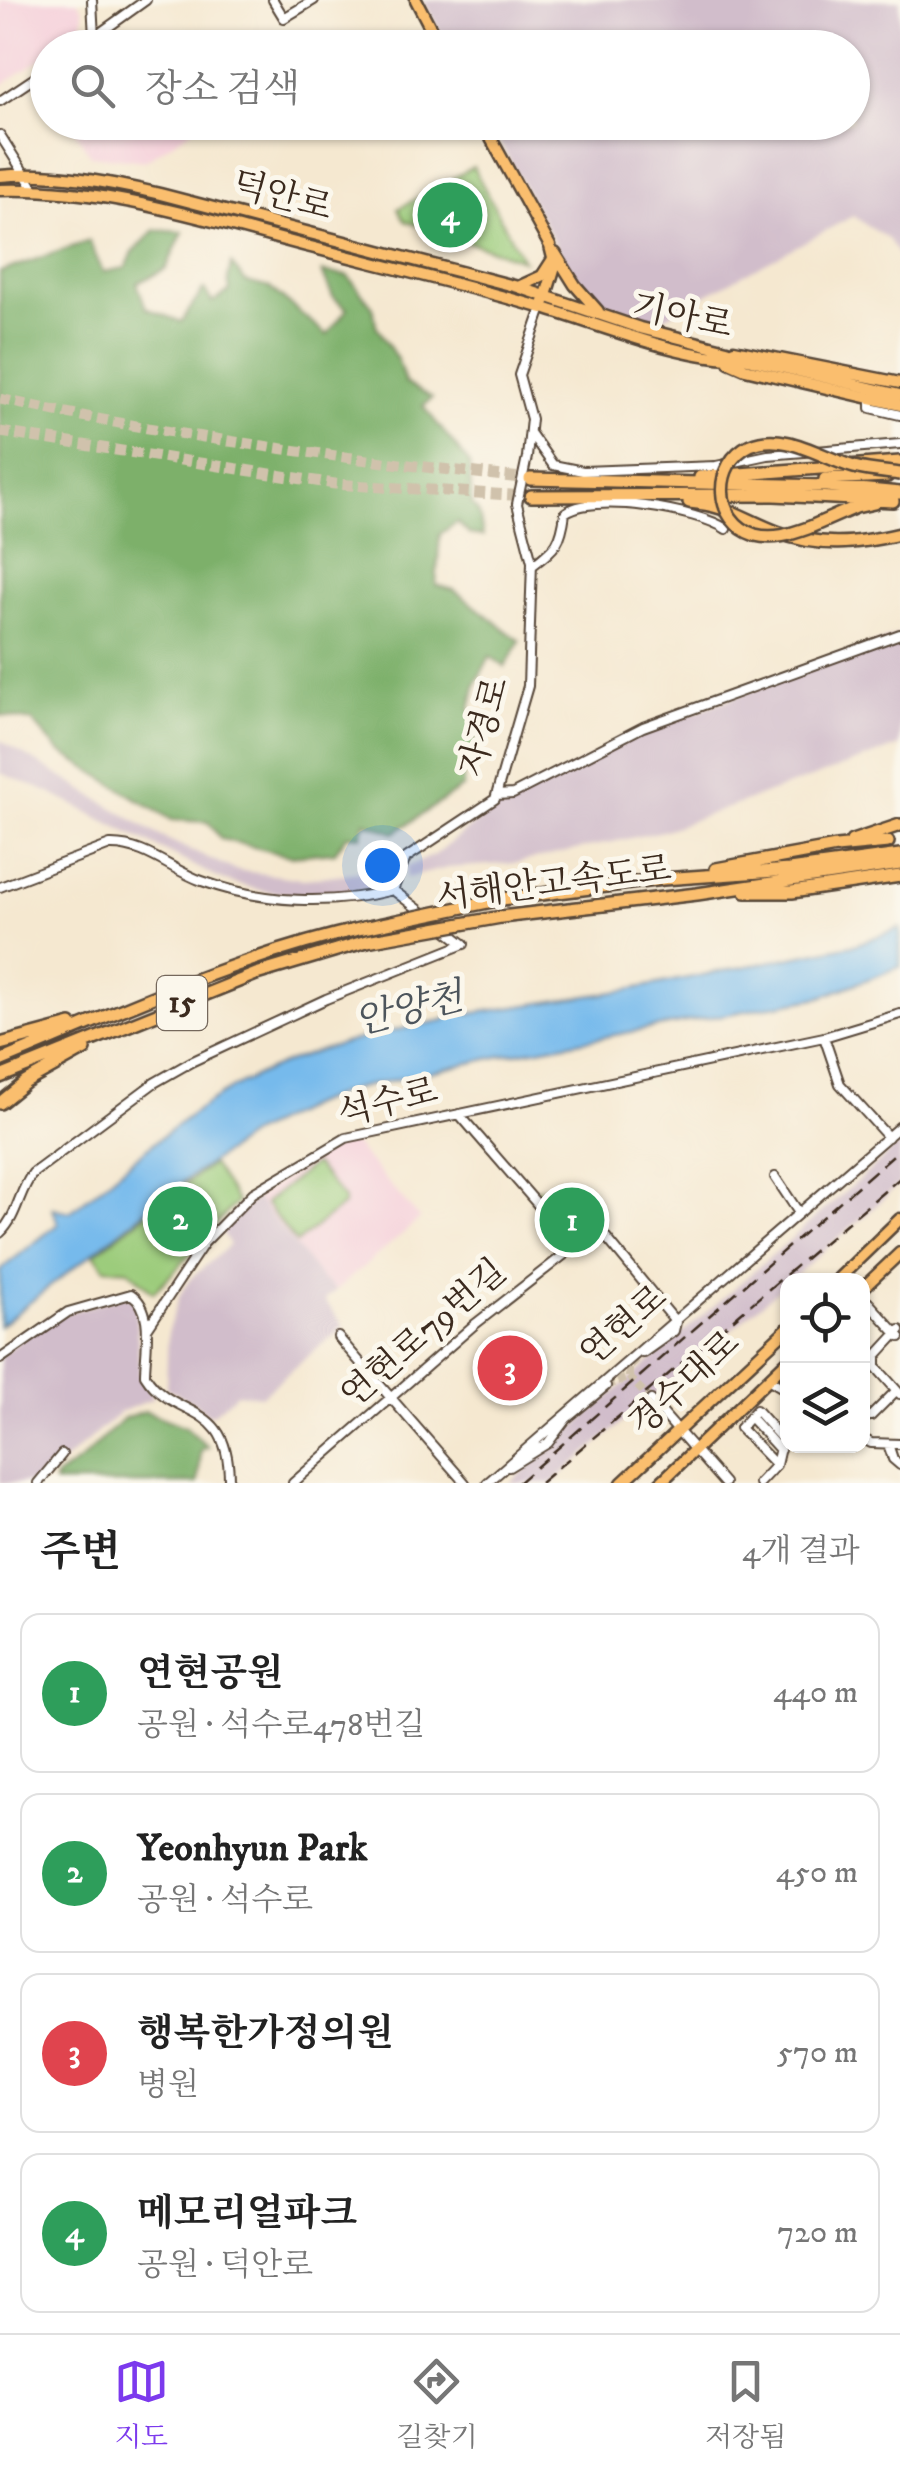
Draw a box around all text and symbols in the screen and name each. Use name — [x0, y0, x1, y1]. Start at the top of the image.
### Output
search box — [30, 30, 870, 140]
icon: search — [65, 58, 120, 113]
text: 장소 검색 — [145, 66, 300, 114]
street label: 덕안로 — [227, 163, 337, 231]
pin: 4 — [418, 178, 482, 252]
street label: 기아로 — [628, 285, 736, 349]
street label: 자경로 — [451, 672, 519, 782]
your location — [357, 840, 408, 891]
street label: 서해안고속도로 — [434, 848, 674, 920]
water label: 안양천 — [350, 973, 470, 1047]
road number: 15 — [157, 976, 207, 1030]
street label: 석수로 — [333, 1069, 443, 1137]
pin: 2 — [148, 1182, 212, 1256]
pin: 1 — [540, 1182, 604, 1258]
street label: 연현로79번길 — [332, 1250, 516, 1418]
map controls — [780, 1273, 870, 1453]
button: locate — [780, 1273, 870, 1363]
street label: 연현로 — [571, 1276, 677, 1376]
street label: 경수대로 — [621, 1322, 749, 1446]
pin: 3 — [478, 1330, 542, 1406]
button: layers — [780, 1363, 870, 1453]
text: 주변 — [40, 1527, 121, 1579]
text: 4개 결과 — [742, 1532, 860, 1572]
text: 연현공원 — [137, 1650, 284, 1698]
text: 1 — [69, 1673, 80, 1713]
text: 440 m — [773, 1673, 858, 1713]
text: 공원 · 석수로478번길 — [137, 1706, 425, 1746]
text: Yeonhyun Park — [137, 1825, 368, 1873]
text: 2 — [67, 1853, 82, 1893]
text: 450 m — [776, 1853, 858, 1893]
text: 공원 · 석수로 — [137, 1881, 313, 1921]
text: 행복한가정의원 — [137, 2010, 394, 2058]
text: 3 — [69, 2033, 80, 2073]
text: 570 m — [777, 2033, 858, 2073]
text: 병원 — [137, 2066, 199, 2106]
text: 메모리얼파크 — [137, 2190, 357, 2238]
text: 4 — [65, 2213, 84, 2253]
text: 720 m — [777, 2213, 858, 2253]
text: 공원 · 덕안로 — [137, 2246, 313, 2286]
tab: 지도 — [114, 2354, 169, 2455]
tab: 길찾기 — [396, 2354, 478, 2455]
tab: 저장됨 — [705, 2354, 786, 2455]

